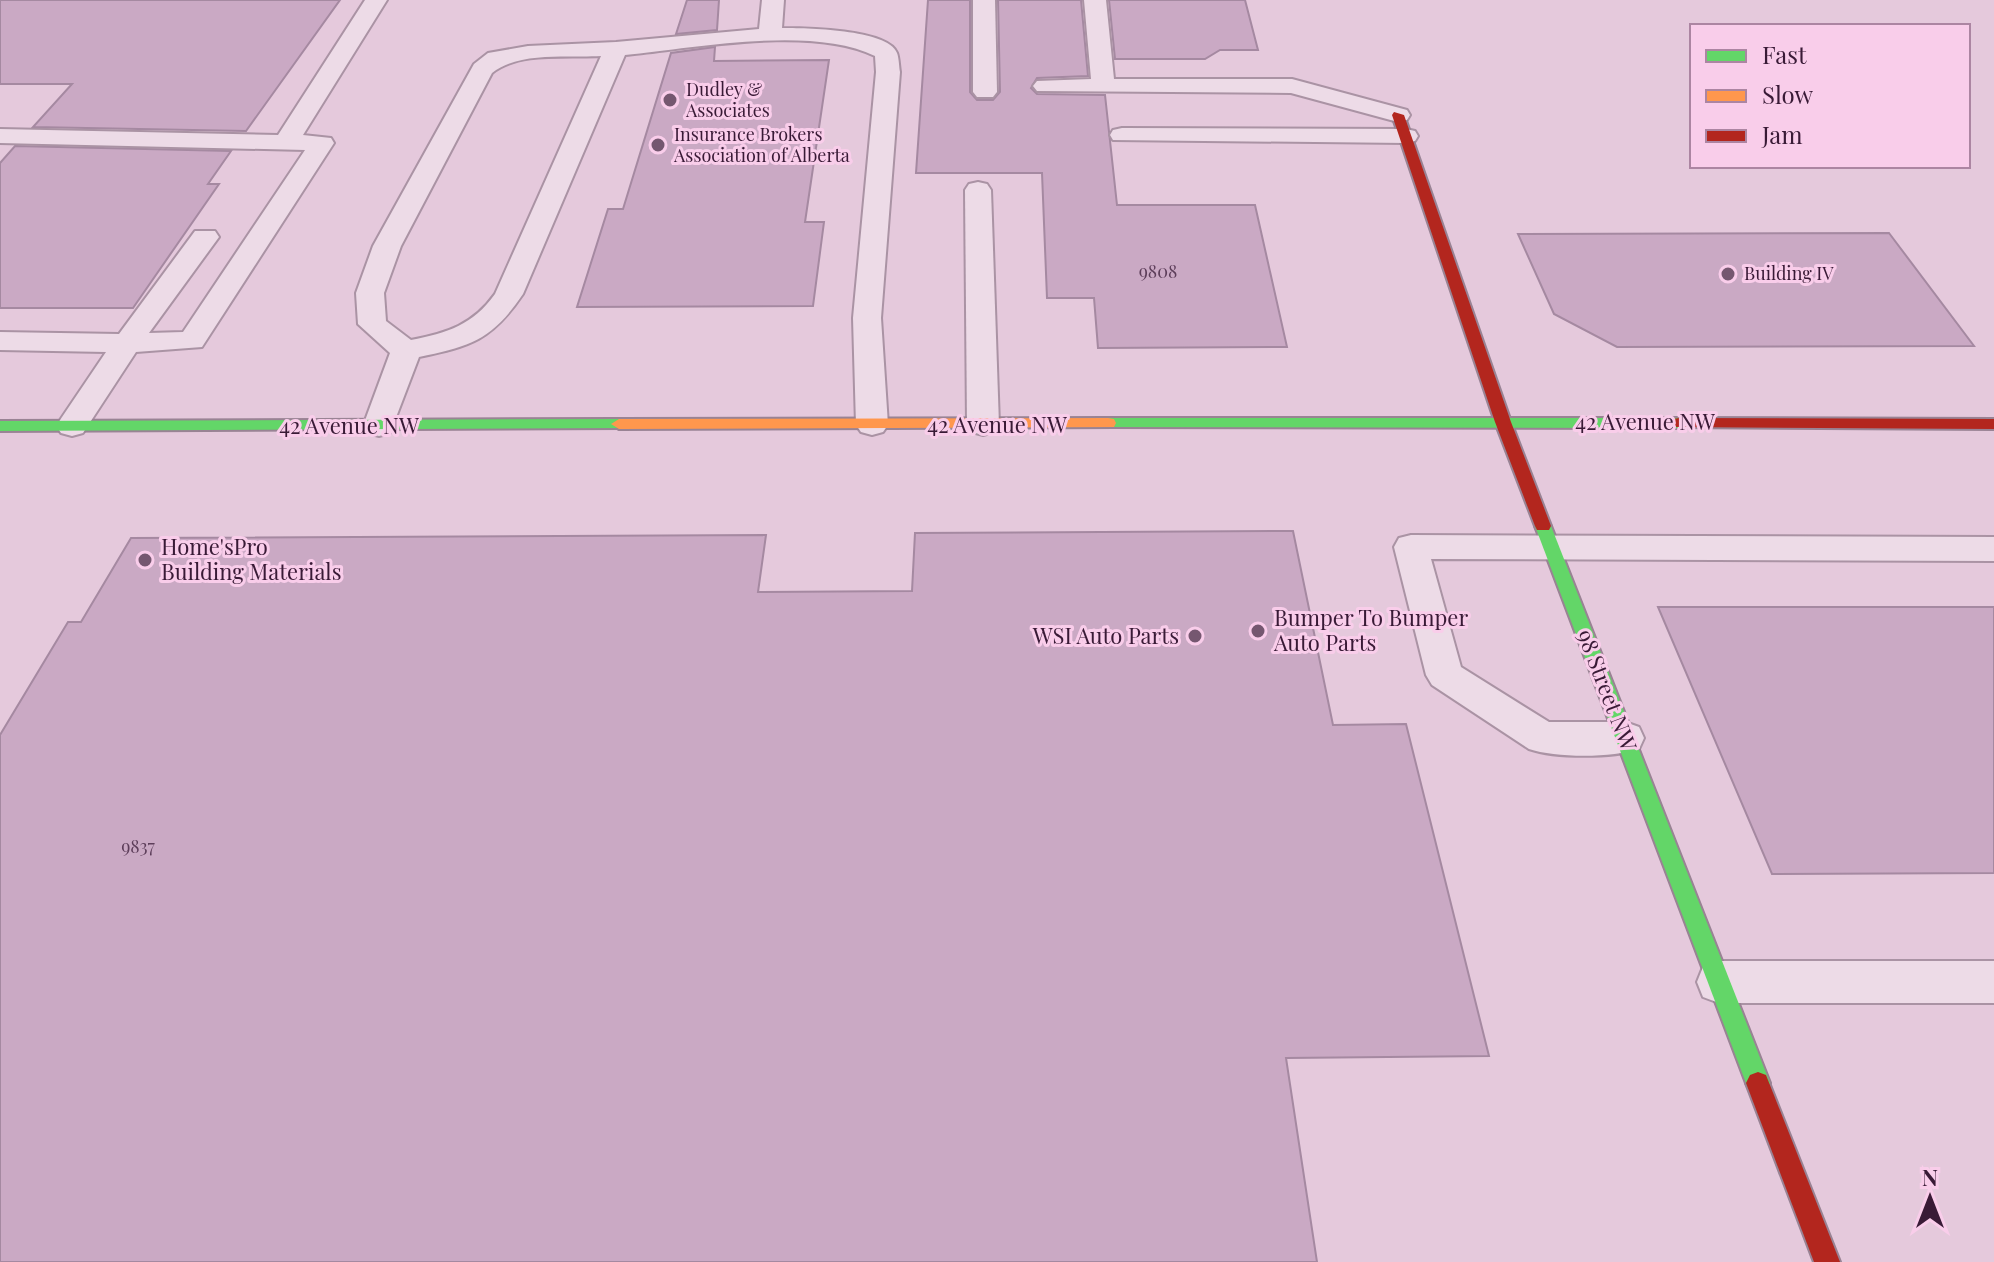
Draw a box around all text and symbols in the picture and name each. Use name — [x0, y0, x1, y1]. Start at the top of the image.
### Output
legend — [1690, 24, 1970, 168]
text: Fast — [1762, 38, 1807, 70]
place label: Dudley & Associates — [685, 77, 770, 122]
text: Slow — [1762, 78, 1814, 110]
marker: Dudley & Associates — [661, 91, 679, 109]
text: Jam — [1761, 118, 1803, 150]
place label: Insurance Brokers Association of Alberta — [673, 122, 850, 167]
marker: Insurance Brokers Association of Alberta — [649, 136, 667, 154]
house number: 9808 — [1139, 259, 1177, 283]
place label: Building IV — [1744, 261, 1834, 285]
marker: Building IV — [1719, 265, 1737, 283]
street label: 42 Avenue NW — [1575, 406, 1715, 436]
street label: 42 Avenue NW — [927, 409, 1067, 439]
street label: 42 Avenue NW — [279, 410, 419, 440]
place label: Home'sPro Building Materials — [161, 531, 342, 586]
marker: Home'sPro Building Materials — [136, 551, 154, 569]
place label: Bumper To Bumper Auto Parts — [1273, 602, 1468, 657]
place label: WSI Auto Parts — [1032, 620, 1179, 650]
marker: Bumper To Bumper Auto Parts — [1249, 622, 1267, 640]
street label: 98 Street NW — [1571, 625, 1645, 755]
marker: WSI Auto Parts — [1186, 627, 1204, 645]
house number: 9837 — [121, 834, 156, 858]
north arrow — [1890, 1158, 1970, 1238]
text: N — [1922, 1162, 1938, 1192]

